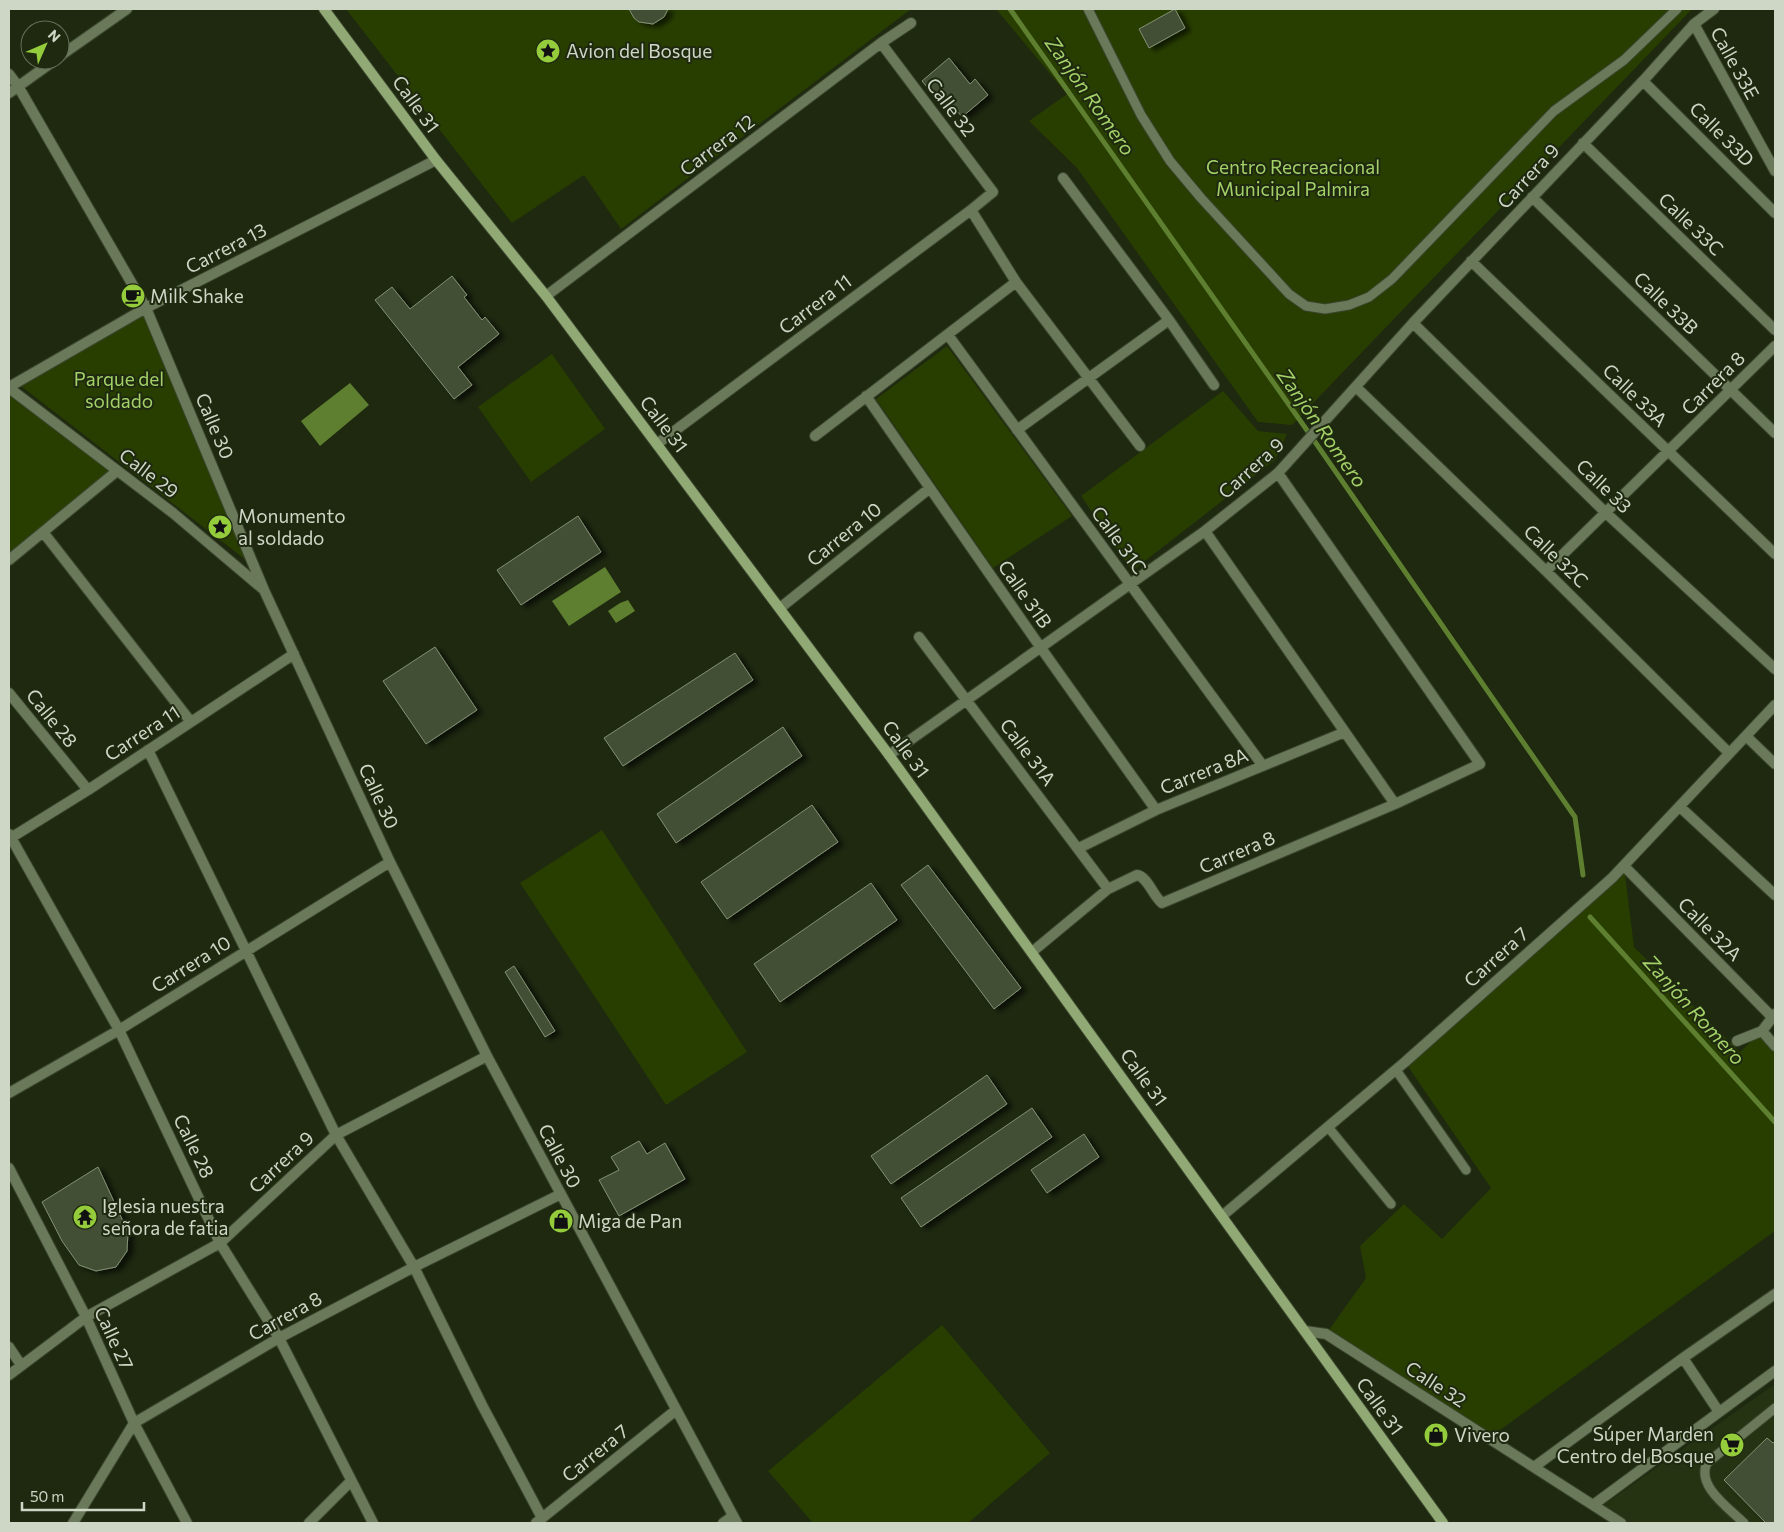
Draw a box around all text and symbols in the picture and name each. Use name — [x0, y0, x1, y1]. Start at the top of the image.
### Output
north arrow — [20, 20, 70, 70]
street label: Calle 33E — [1706, 23, 1765, 103]
text: N — [45, 26, 64, 45]
water label: Zanjón Romero — [1040, 30, 1141, 160]
place icon: Avion del Bosque — [535, 38, 561, 64]
place label: Avion del Bosque — [566, 39, 712, 62]
street label: Calle 31 — [388, 71, 445, 137]
street label: Calle 32 — [922, 73, 981, 141]
street label: Calle 33D — [1685, 97, 1759, 171]
street label: Carrera 12 — [675, 109, 759, 180]
street label: Carrera 9 — [1492, 138, 1563, 213]
park label: Centro Recreacional Municipal Palmira — [1206, 155, 1380, 200]
street label: Calle 33C — [1654, 187, 1728, 260]
street label: Carrera 13 — [181, 217, 270, 278]
street label: Calle 33B — [1630, 267, 1703, 339]
street label: Carrera 11 — [774, 269, 856, 338]
cafe icon: Milk Shake — [120, 283, 146, 309]
place label: Milk Shake — [150, 284, 244, 307]
street label: Carrera 8 — [1676, 346, 1749, 419]
street label: Calle 33A — [1598, 358, 1672, 431]
water label: Zanjón Romero — [1272, 362, 1373, 492]
park label: Parque del soldado — [74, 367, 164, 412]
street label: Calle 30 — [191, 389, 240, 462]
street label: Calle 31 — [636, 391, 693, 457]
street label: Carrera 9 — [1213, 432, 1288, 503]
street label: Calle 29 — [115, 443, 183, 502]
street label: Calle 33 — [1572, 454, 1637, 517]
street label: Carrera 10 — [802, 497, 886, 571]
street label: Calle 31C — [1087, 501, 1152, 578]
place label: Monumento al soldado — [238, 504, 345, 549]
place icon: Monumento al soldado — [207, 514, 233, 540]
street label: Calle 32C — [1519, 519, 1593, 592]
street label: Calle 31B — [994, 555, 1057, 632]
street label: Calle 28 — [22, 684, 83, 751]
street label: Carrera 11 — [100, 700, 184, 765]
street label: Calle 31A — [996, 713, 1061, 790]
street label: Calle 31 — [878, 716, 935, 782]
street label: Carrera 8A — [1156, 742, 1251, 799]
street label: Calle 30 — [354, 759, 405, 832]
street label: Carrera 8 — [1195, 825, 1278, 878]
street label: Calle 32A — [1674, 892, 1747, 965]
street label: Carrera 7 — [1459, 922, 1533, 992]
street label: Carrera 10 — [147, 930, 235, 997]
water label: Zanjón Romero — [1638, 949, 1751, 1069]
street label: Calle 31 — [1116, 1044, 1173, 1110]
street label: Calle 28 — [169, 1110, 220, 1182]
street label: Calle 30 — [534, 1120, 587, 1192]
street label: Carrera 9 — [243, 1126, 318, 1197]
place label: Iglesia nuestra señora de fatia — [102, 1194, 228, 1239]
temple icon: Iglesia nuestra señora de fatia — [72, 1204, 98, 1230]
shop icon: Miga de Pan — [548, 1208, 574, 1234]
place label: Miga de Pan — [578, 1209, 682, 1232]
street label: Carrera 8 — [244, 1286, 325, 1345]
street label: Calle 27 — [90, 1303, 139, 1373]
street label: Calle 32 — [1402, 1356, 1471, 1412]
street label: Calle 31 — [1352, 1373, 1409, 1439]
street label: Carrera 7 — [557, 1419, 633, 1486]
shop icon: Vivero — [1423, 1422, 1449, 1448]
place label: Súper Marden Centro del Bosque — [1557, 1422, 1714, 1467]
place label: Vivero — [1454, 1423, 1510, 1446]
supermarket icon: Súper Marden Centro del Bosque — [1719, 1432, 1745, 1458]
scale bar — [22, 1480, 145, 1512]
text: 50 m — [30, 1487, 64, 1505]

